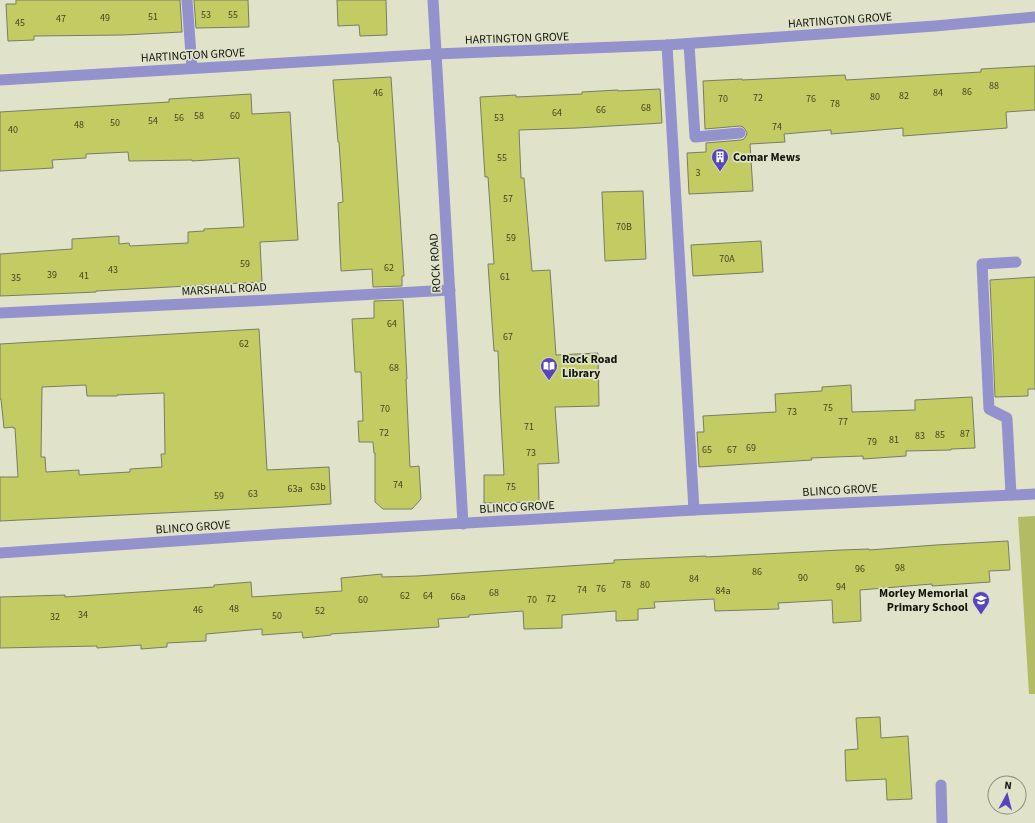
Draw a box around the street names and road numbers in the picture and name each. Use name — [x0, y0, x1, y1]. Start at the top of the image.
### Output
street label: HARTINGTON GROVE — [787, 8, 893, 33]
street label: HARTINGTON GROVE — [465, 28, 569, 49]
street label: HARTINGTON GROVE — [140, 44, 246, 67]
street label: ROCK ROAD — [425, 233, 446, 293]
street label: MARSHALL ROAD — [181, 279, 267, 300]
street label: BLINCO GROVE — [802, 480, 878, 501]
street label: BLINCO GROVE — [479, 497, 555, 518]
street label: BLINCO GROVE — [155, 516, 231, 539]

